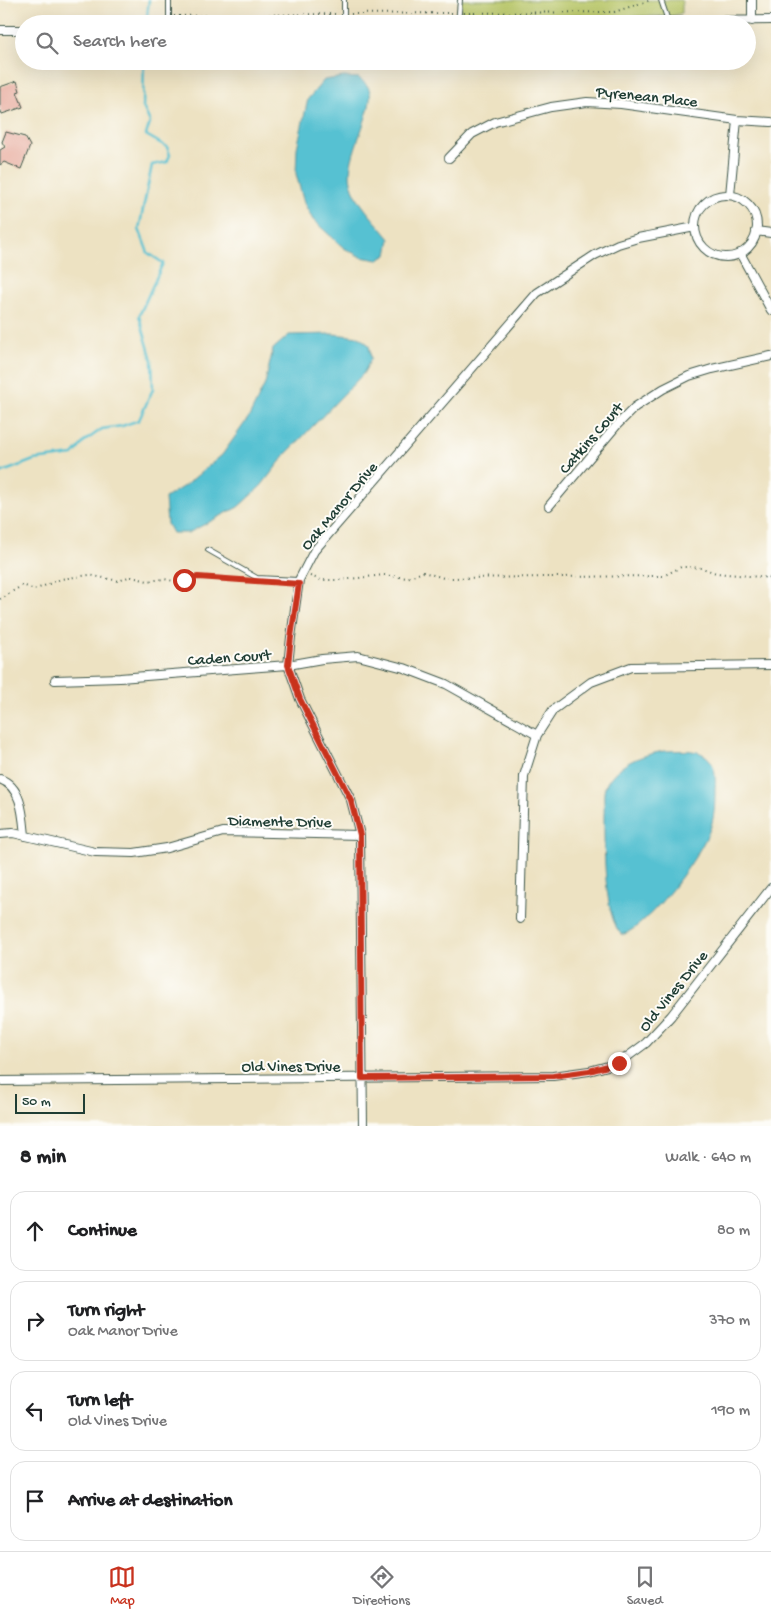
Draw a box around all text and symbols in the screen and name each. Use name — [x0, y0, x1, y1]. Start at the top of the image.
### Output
search box — [15, 15, 756, 70]
icon: search — [33, 29, 61, 57]
text: Search here — [73, 31, 167, 54]
street label: Pyrenean Place — [594, 84, 699, 113]
street label: Catkins Court — [556, 399, 630, 479]
street label: Oak Manor Drive — [298, 459, 384, 555]
route start — [173, 569, 196, 592]
street label: Caden Court — [187, 647, 273, 672]
street label: Diamente Drive — [227, 813, 333, 834]
street label: Old Vines Drive — [636, 947, 714, 1037]
route end — [608, 1052, 631, 1075]
street label: Old Vines Drive — [241, 1059, 341, 1078]
scale bar — [15, 1091, 85, 1114]
text: 50 m — [22, 1094, 51, 1111]
text: 8 min — [20, 1146, 66, 1171]
text: Walk · 640 m — [665, 1149, 751, 1168]
icon: ahead — [21, 1217, 49, 1245]
text: Continue — [68, 1220, 137, 1243]
text: 80 m — [717, 1222, 750, 1241]
text: Turn right — [68, 1300, 144, 1323]
icon: right — [21, 1307, 49, 1335]
text: 370 m — [709, 1312, 750, 1331]
text: Oak Manor Drive — [68, 1323, 178, 1342]
text: Turn left — [68, 1390, 132, 1413]
icon: left — [21, 1397, 49, 1425]
text: 190 m — [711, 1402, 750, 1421]
text: Old Vines Drive — [68, 1413, 167, 1432]
icon: arrive — [21, 1487, 49, 1515]
text: Arrive at destination — [68, 1490, 232, 1513]
tab: Map — [108, 1563, 136, 1610]
tab: Directions — [353, 1563, 410, 1610]
tab: Saved — [627, 1563, 663, 1610]

